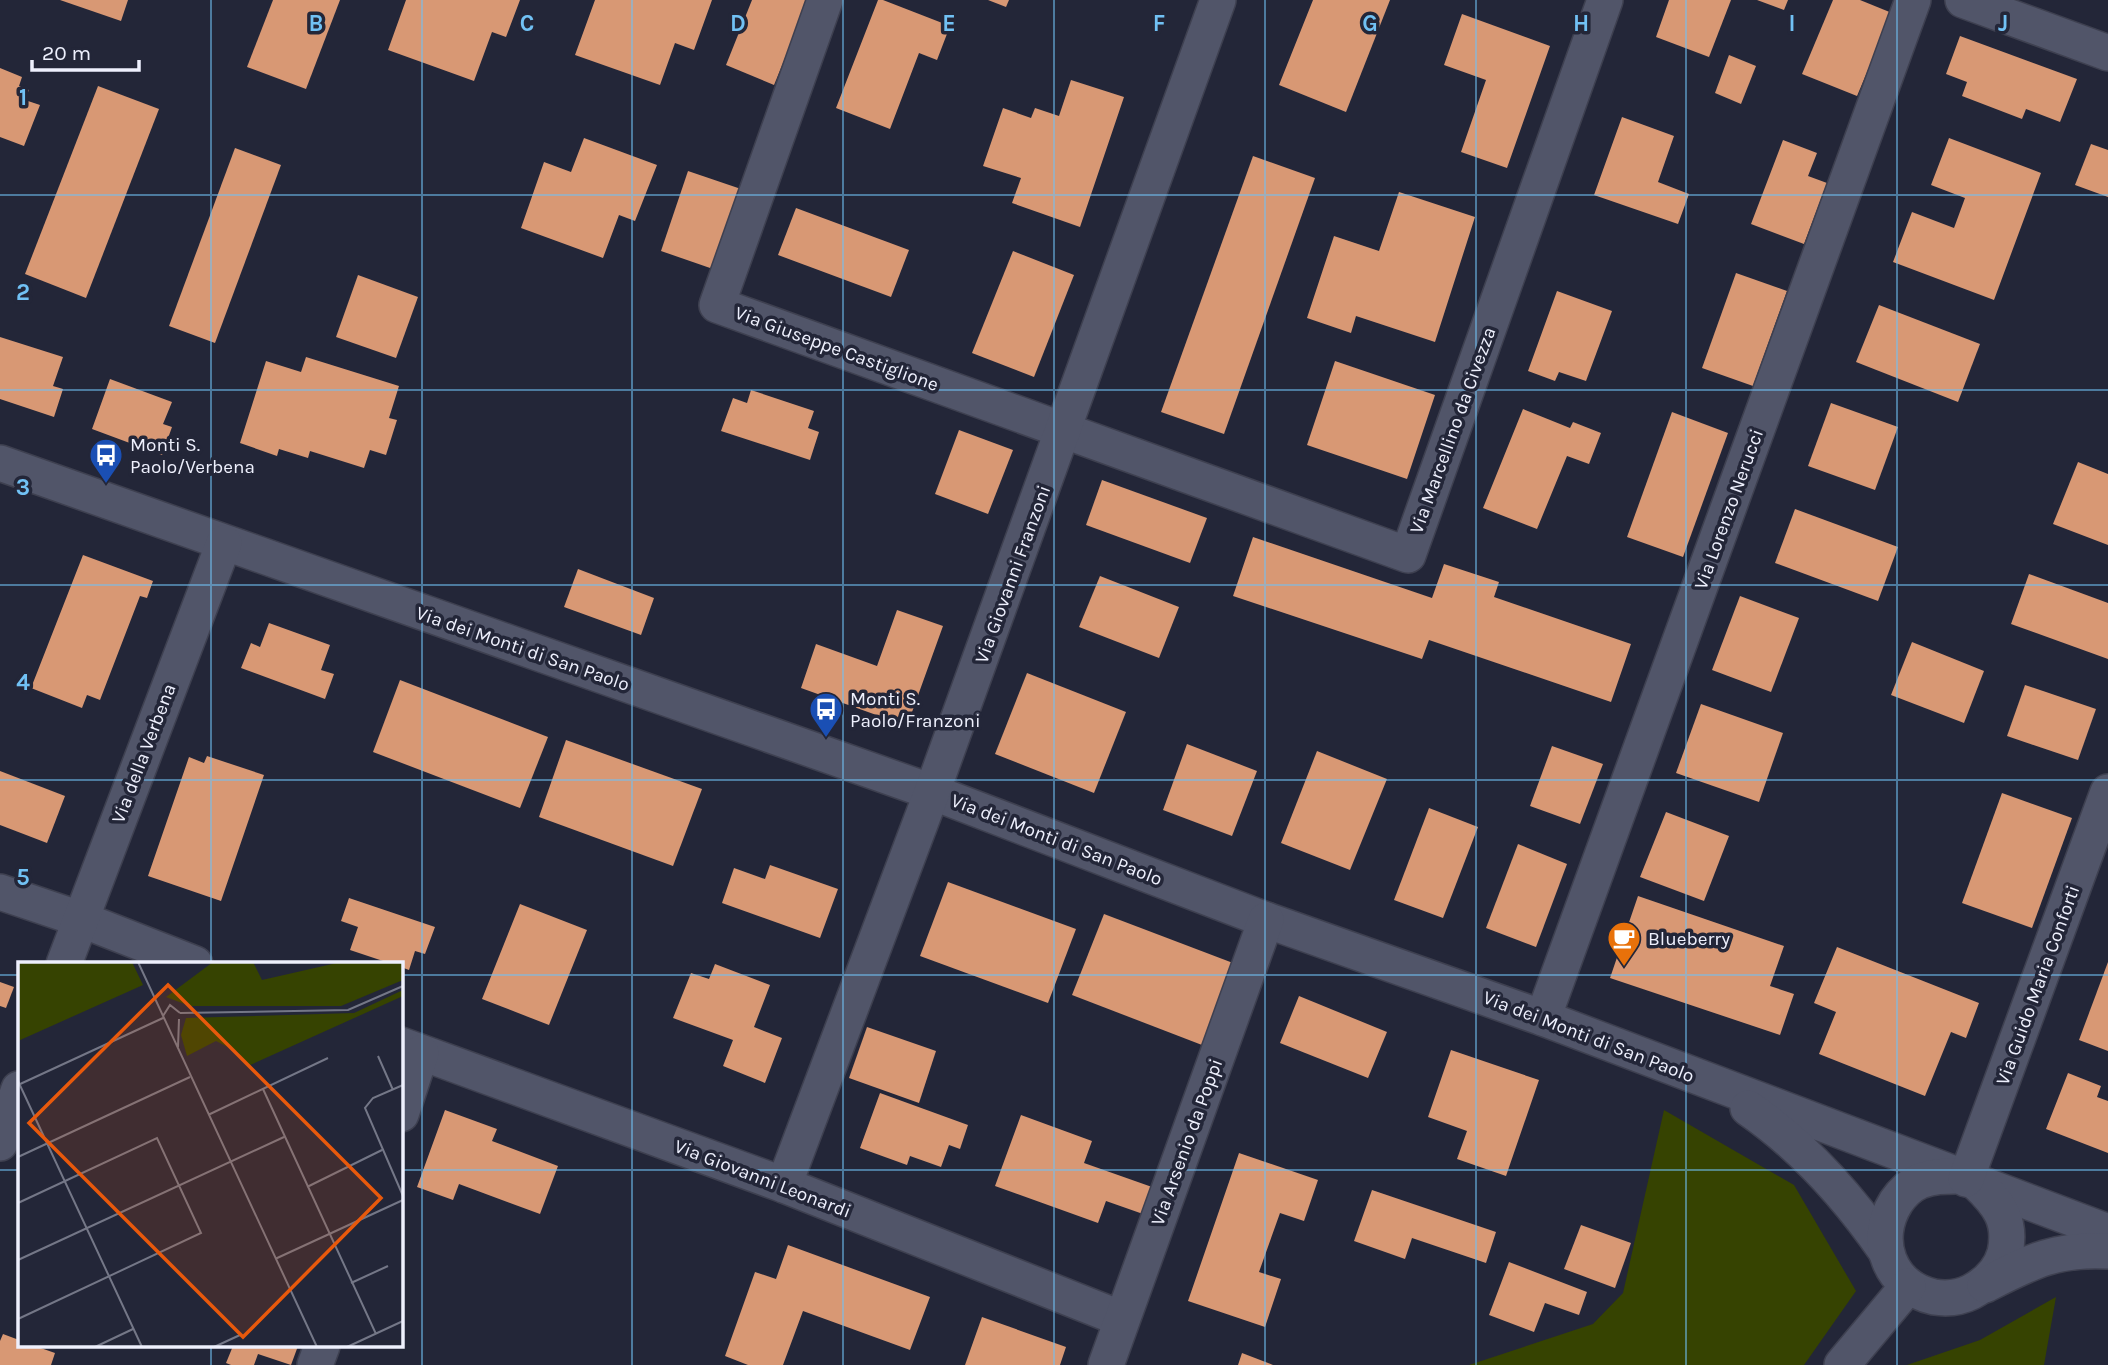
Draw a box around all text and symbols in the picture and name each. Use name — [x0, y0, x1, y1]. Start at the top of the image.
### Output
text: B — [309, 10, 323, 37]
text: C — [520, 10, 534, 37]
text: D — [730, 10, 746, 37]
text: E — [942, 10, 956, 37]
text: F — [1153, 10, 1165, 37]
text: G — [1362, 10, 1378, 37]
text: H — [1573, 10, 1589, 37]
text: I — [1788, 10, 1796, 37]
text: J — [1998, 10, 2008, 37]
scale bar — [32, 28, 138, 72]
text: 20 m — [42, 41, 91, 65]
text: 1 — [19, 84, 27, 111]
text: 2 — [16, 279, 30, 306]
street label: Via Giuseppe Castiglione — [732, 302, 942, 396]
street label: Via Marcellino da Civezza — [1405, 324, 1501, 537]
street label: Via Lorenzo Nerucci — [1690, 426, 1768, 593]
place label: Monti S. Paolo/Verbena — [130, 434, 255, 478]
bus stop icon: Monti S. Paolo/Verbena — [87, 436, 125, 485]
text: 3 — [16, 474, 30, 501]
street label: Via Giovanni Franzoni — [970, 482, 1055, 666]
street label: Via dei Monti di San Paolo — [413, 602, 632, 696]
text: 4 — [16, 669, 30, 696]
street label: Via della Verbena — [107, 681, 181, 826]
place label: Monti S. Paolo/Franzoni — [850, 688, 981, 732]
bus stop icon: Monti S. Paolo/Franzoni — [807, 690, 845, 739]
street label: Via dei Monti di San Paolo — [948, 789, 1165, 890]
text: 5 — [16, 864, 30, 891]
street label: Via Guido Maria Conforti — [1992, 882, 2084, 1088]
cafe icon: Blueberry — [1605, 919, 1643, 968]
place label: Blueberry — [1648, 928, 1730, 950]
inset map — [18, 962, 402, 1348]
street label: Via dei Monti di San Paolo — [1480, 986, 1697, 1087]
street label: Via Arsenio da Poppi — [1147, 1056, 1227, 1229]
street label: Via Giovanni Leonardi — [671, 1135, 854, 1223]

